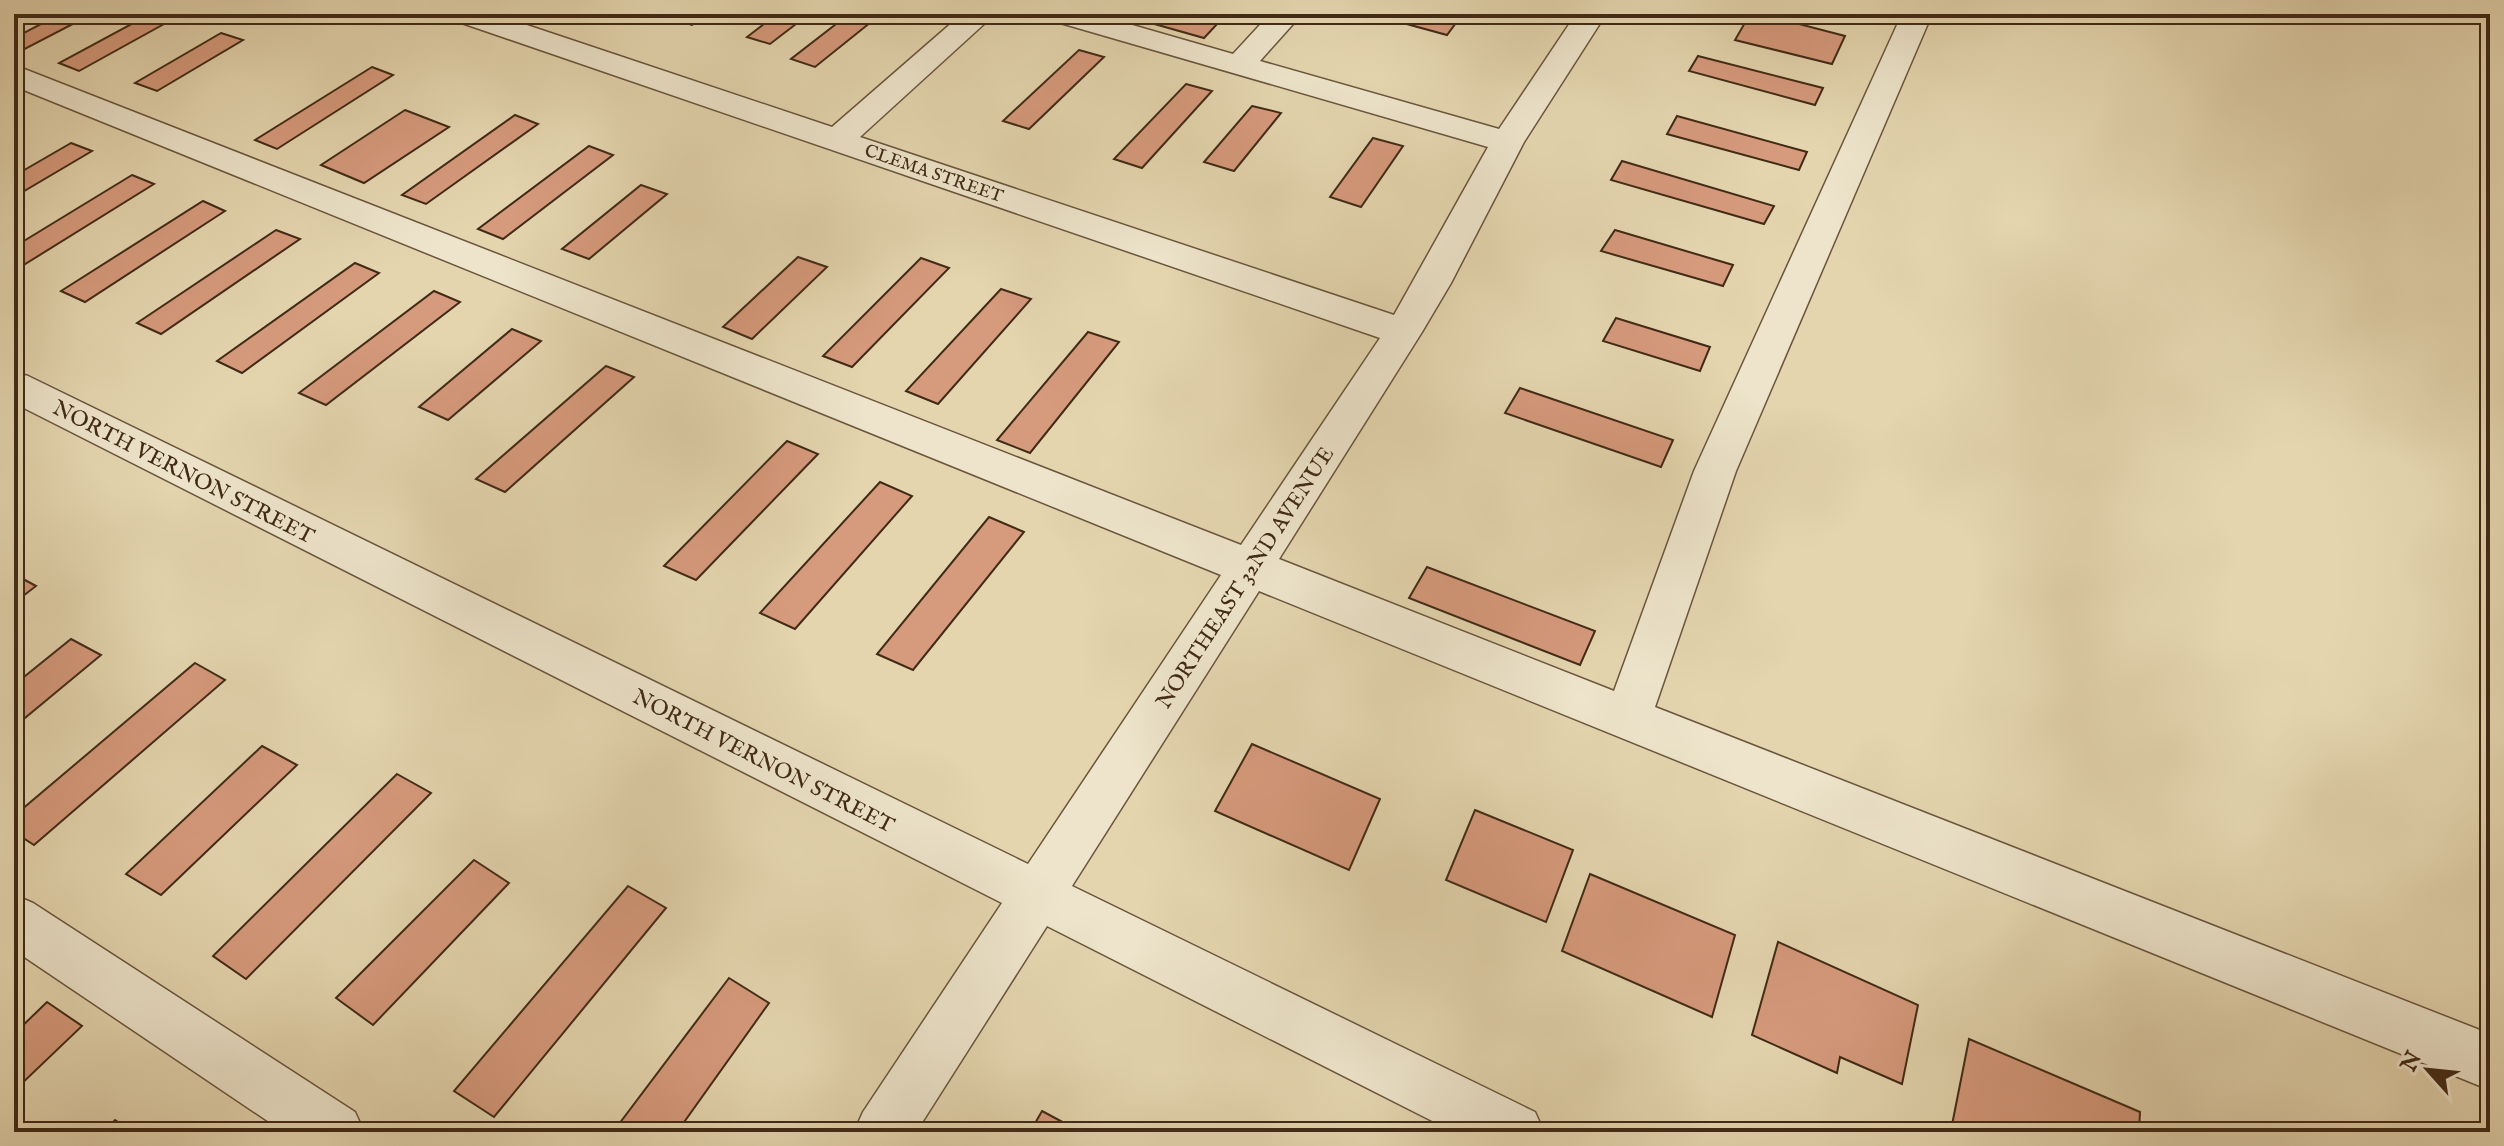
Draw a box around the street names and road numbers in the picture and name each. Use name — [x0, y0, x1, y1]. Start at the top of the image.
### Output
street label: CLEMA STREET — [861, 140, 1006, 209]
street label: NORTH VERNON STREET — [48, 394, 319, 551]
street label: NORTHEAST 32ND AVENUE — [1150, 442, 1341, 714]
street label: NORTH VERNON STREET — [628, 683, 899, 840]

